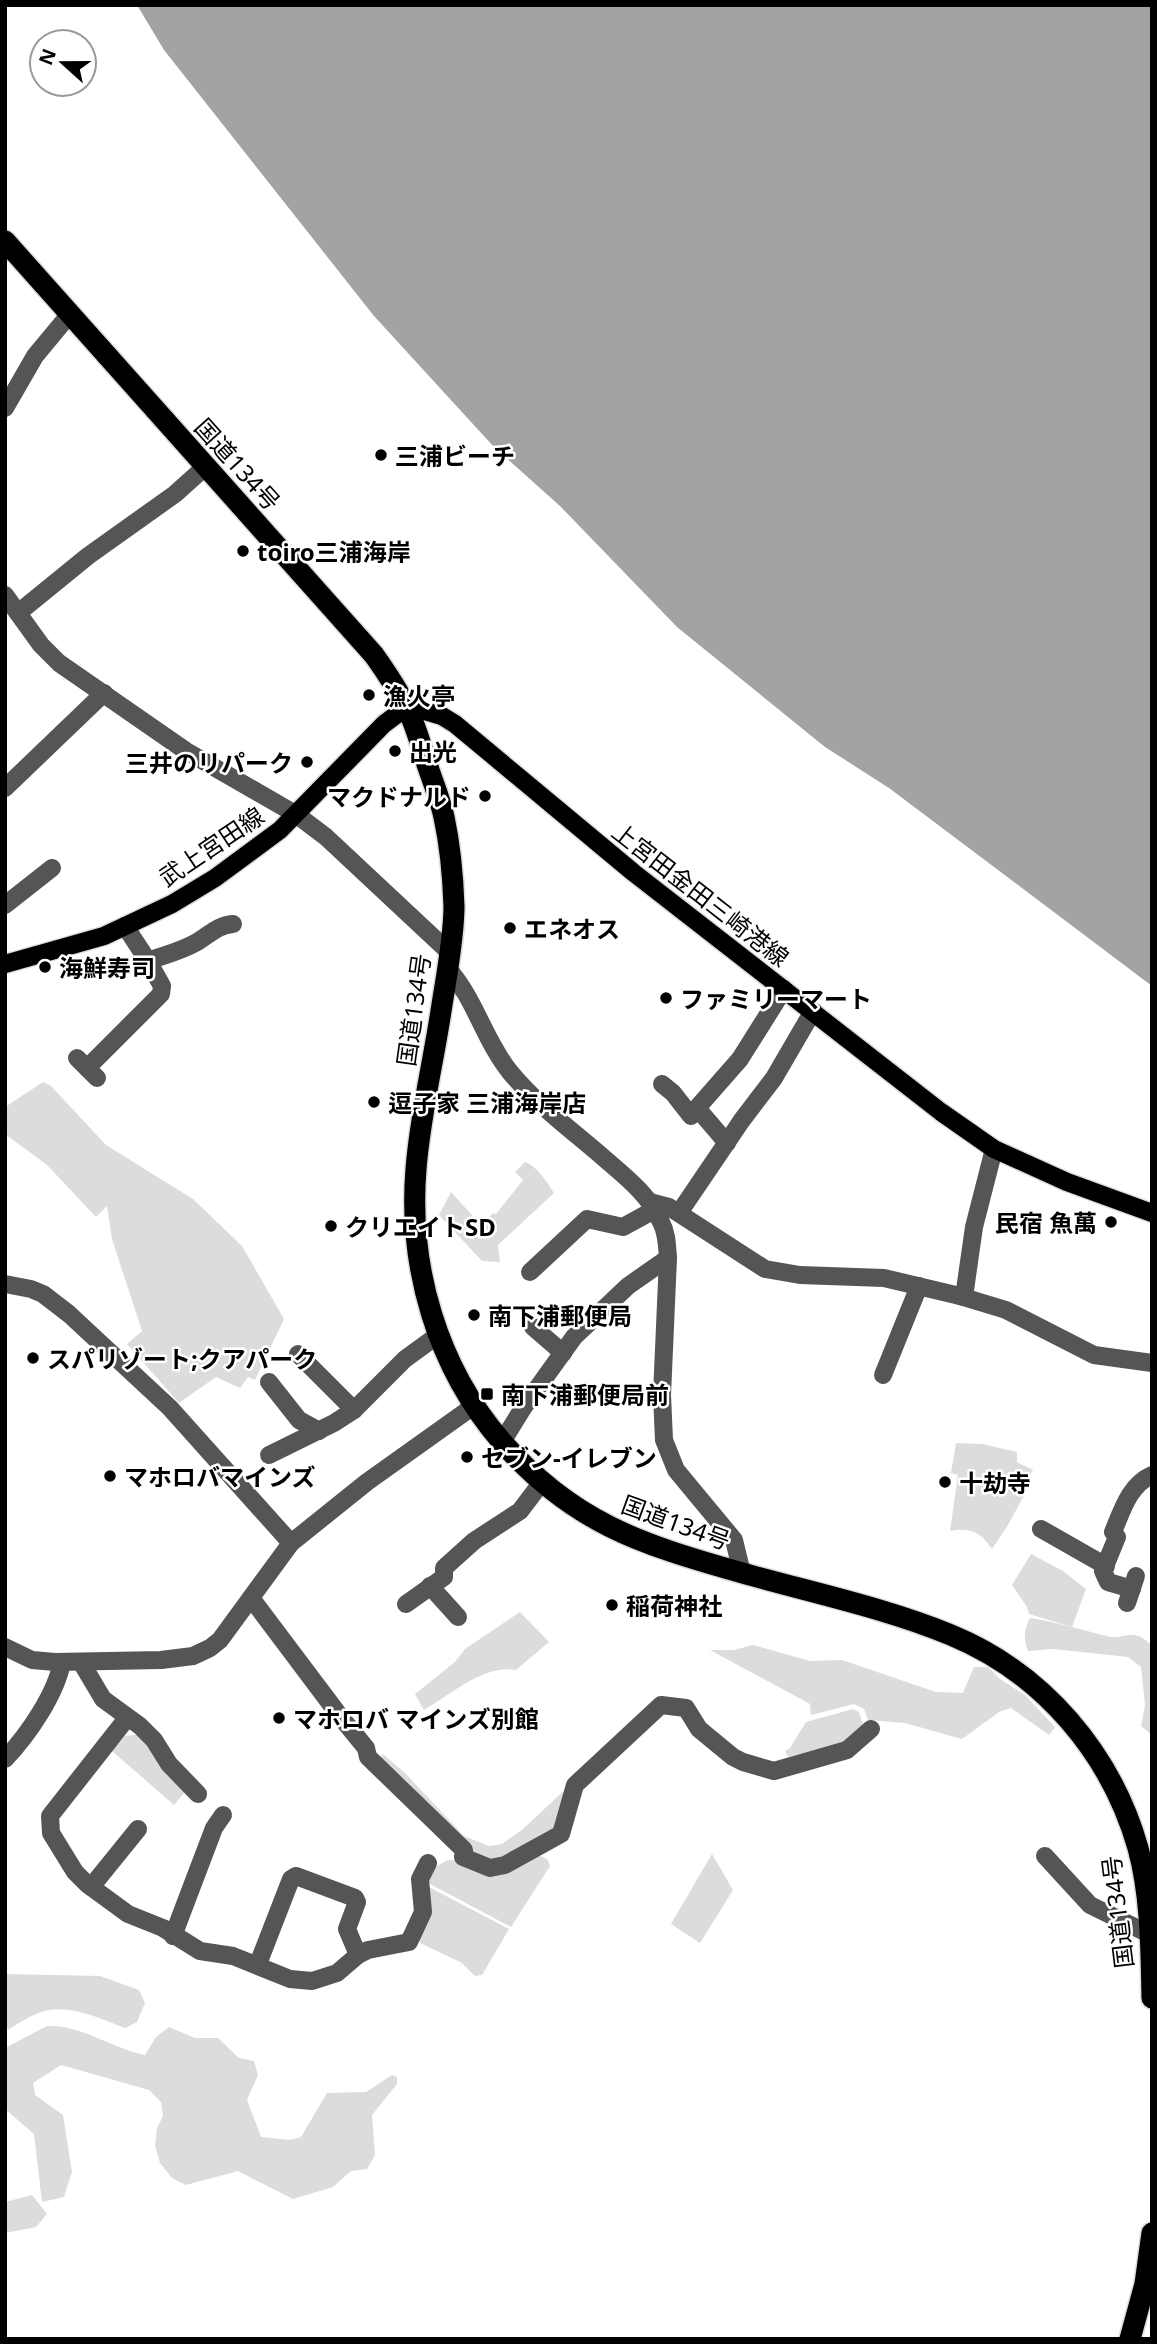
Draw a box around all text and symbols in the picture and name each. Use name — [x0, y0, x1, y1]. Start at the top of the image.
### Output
north arrow — [28, 28, 98, 98]
text: N — [32, 45, 62, 69]
street label: 国道134号 — [188, 411, 288, 517]
place label: 三浦ビーチ — [395, 439, 515, 472]
marker: 三浦ビーチ — [373, 447, 389, 463]
place label: toiro三浦海岸 — [257, 535, 411, 568]
marker: toiro三浦海岸 — [235, 543, 251, 559]
place label: 漁火亭 — [383, 679, 455, 712]
marker: 漁火亭 — [361, 687, 377, 703]
place label: 出光 — [409, 735, 457, 768]
marker: 出光 — [387, 743, 403, 759]
place label: 三井のリパーク — [125, 746, 293, 779]
marker: 三井のリパーク — [299, 754, 315, 770]
place label: マクドナルド — [327, 780, 471, 813]
marker: マクドナルド — [477, 788, 493, 804]
street label: 武上宮田線 — [152, 799, 270, 893]
street label: 上宮田金田三崎港線 — [606, 815, 796, 973]
place label: エネオス — [524, 912, 620, 945]
marker: エネオス — [502, 920, 518, 936]
place label: 海鮮寿司 — [59, 951, 155, 984]
street label: 国道134号 — [389, 952, 437, 1068]
marker: 海鮮寿司 — [37, 959, 53, 975]
place label: ファミリーマート — [680, 982, 872, 1015]
marker: ファミリーマート — [658, 990, 674, 1006]
place label: 逗子家 三浦海岸店 — [388, 1086, 586, 1119]
marker: 逗子家 三浦海岸店 — [366, 1094, 382, 1110]
place label: 民宿 魚萬 — [995, 1206, 1097, 1239]
place label: クリエイトSD — [345, 1210, 496, 1243]
marker: 民宿 魚萬 — [1103, 1214, 1119, 1230]
marker: クリエイトSD — [323, 1218, 339, 1234]
place label: 南下浦郵便局 — [488, 1299, 632, 1332]
marker: 南下浦郵便局 — [466, 1307, 482, 1323]
place label: スパリゾート;クアパーク — [47, 1342, 317, 1375]
marker: スパリゾート;クアパーク — [25, 1350, 41, 1366]
place label: 南下浦郵便局前 — [501, 1378, 669, 1411]
marker: 南下浦郵便局前 — [479, 1386, 495, 1402]
place label: セブン-イレブン — [481, 1441, 657, 1474]
marker: セブン-イレブン — [459, 1449, 475, 1465]
place label: マホロバマインズ — [124, 1460, 316, 1493]
place label: 十劫寺 — [959, 1466, 1031, 1499]
marker: マホロバマインズ — [102, 1468, 118, 1484]
marker: 十劫寺 — [937, 1474, 953, 1490]
street label: 国道134号 — [617, 1487, 735, 1557]
place label: 稲荷神社 — [626, 1589, 722, 1622]
marker: 稲荷神社 — [604, 1597, 620, 1613]
place label: マホロバ マインズ別館 — [293, 1702, 539, 1735]
marker: マホロバ マインズ別館 — [271, 1710, 287, 1726]
street label: 国道134号 — [1094, 1854, 1140, 1970]

